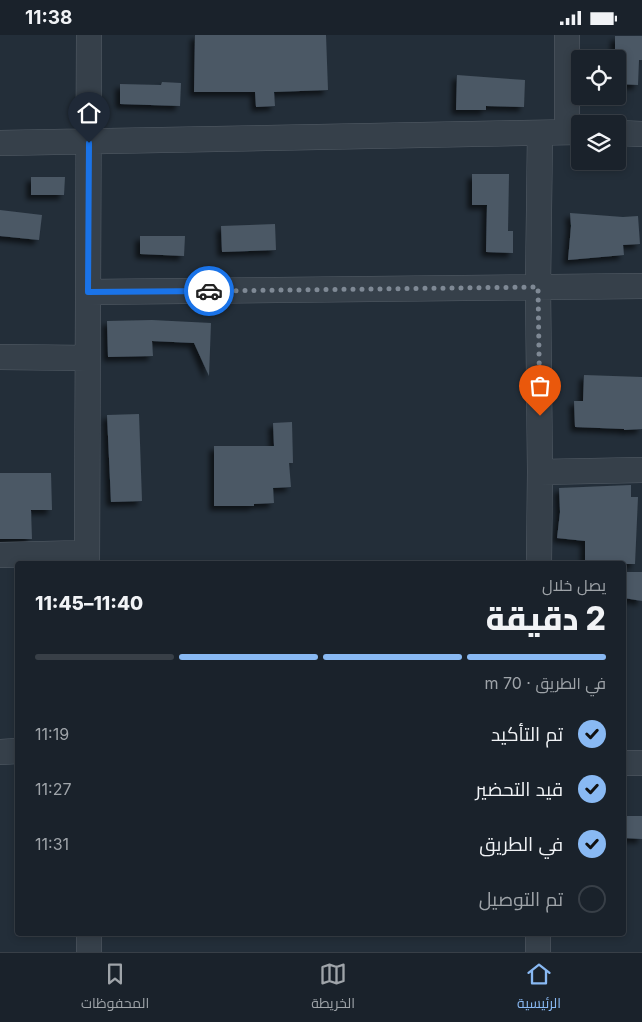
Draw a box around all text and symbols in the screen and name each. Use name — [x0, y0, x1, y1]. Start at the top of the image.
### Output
text: 11:38 — [25, 6, 72, 29]
map controls — [571, 50, 626, 170]
button: locate — [571, 50, 626, 105]
pin — [68, 92, 110, 143]
icon: home — [75, 99, 103, 127]
button: layers — [571, 115, 626, 170]
courier — [184, 266, 234, 316]
icon: car — [195, 277, 223, 305]
pin — [519, 365, 561, 416]
icon: bag — [526, 372, 554, 400]
text: يصل خلال — [542, 575, 606, 595]
text: 11:40–11:45 — [35, 592, 143, 615]
text: 2 دقيقة — [486, 599, 606, 638]
text: في الطريق · 70 m — [484, 673, 606, 693]
icon: check — [578, 720, 606, 748]
text: تم التأكيد — [491, 723, 563, 746]
text: 11:19 — [35, 724, 69, 744]
icon: check — [578, 775, 606, 803]
text: قيد التحضير — [476, 778, 563, 801]
text: 11:27 — [35, 779, 71, 799]
icon: check — [578, 830, 606, 858]
text: في الطريق — [479, 833, 563, 856]
text: 11:31 — [35, 834, 69, 854]
text: تم التوصيل — [479, 888, 563, 911]
tab: المحفوظات — [81, 960, 149, 1016]
tab: الخريطة — [311, 960, 355, 1016]
tab: الرئيسية — [517, 960, 561, 1016]

